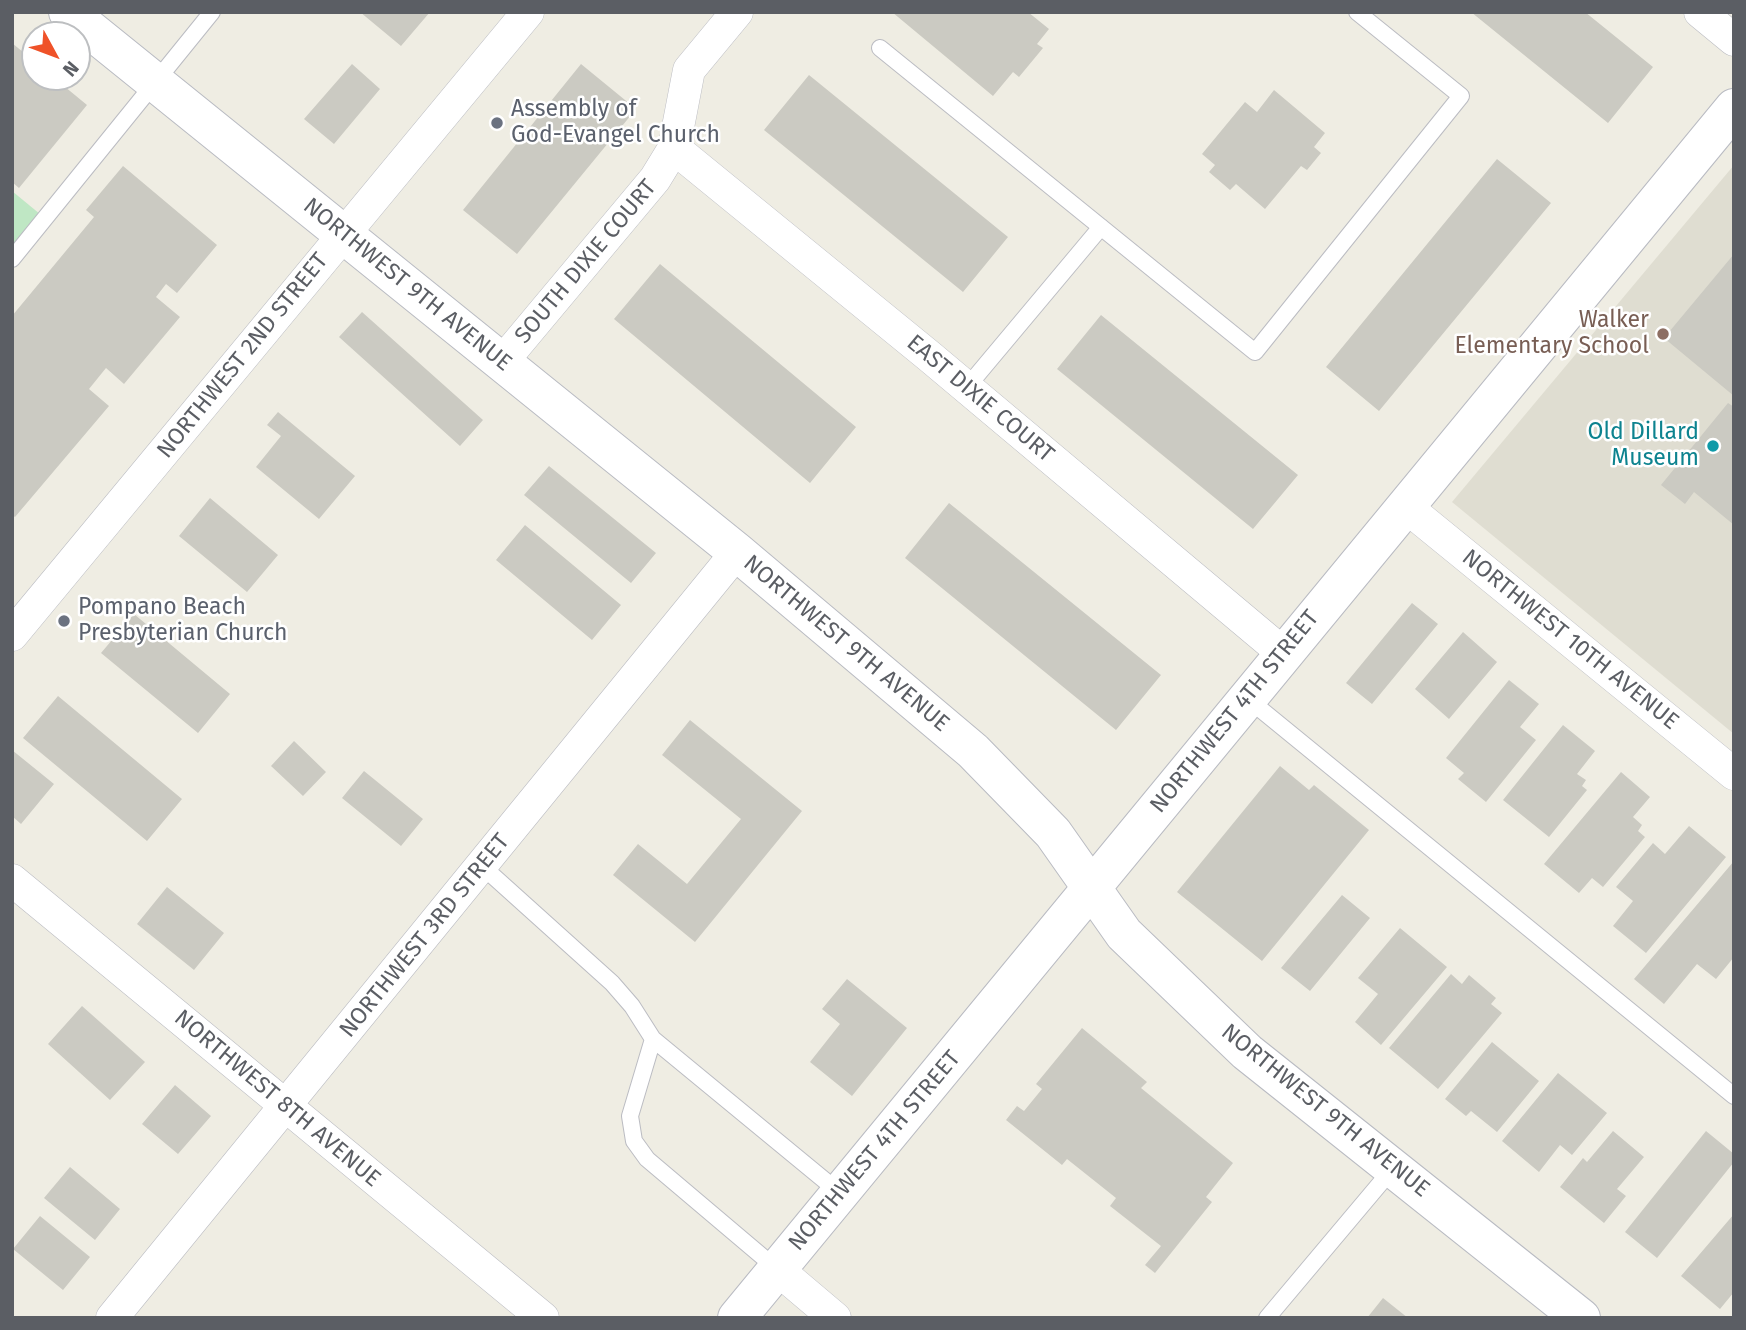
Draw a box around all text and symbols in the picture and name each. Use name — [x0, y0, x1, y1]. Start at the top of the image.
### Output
north arrow — [21, 21, 91, 91]
text: N — [58, 56, 84, 81]
place label: Assembly of God-Evangel Church — [511, 96, 720, 150]
marker: Assembly of God-Evangel Church — [489, 115, 505, 131]
street label: SOUTH DIXIE COURT — [509, 174, 663, 350]
street label: NORTHWEST 9TH AVENUE — [297, 192, 517, 378]
street label: NORTHWEST 2ND STREET — [152, 248, 334, 464]
place label: Walker Elementary School — [1454, 307, 1649, 361]
marker: Walker Elementary School — [1655, 326, 1671, 342]
street label: EAST DIXIE COURT — [901, 329, 1059, 469]
place label: Old Dillard Museum — [1587, 419, 1699, 473]
marker: Old Dillard Museum — [1705, 438, 1721, 454]
street label: NORTHWEST 10TH AVENUE — [1456, 544, 1684, 736]
street label: NORTHWEST 9TH AVENUE — [737, 550, 955, 738]
place label: Pompano Beach Presbyterian Church — [78, 594, 287, 648]
street label: NORTHWEST 4TH STREET — [1145, 605, 1325, 819]
marker: Pompano Beach Presbyterian Church — [56, 613, 72, 629]
street label: NORTHWEST 3RD STREET — [334, 828, 516, 1044]
street label: NORTHWEST 8TH AVENUE — [168, 1005, 386, 1193]
street label: NORTHWEST 9TH AVENUE — [1215, 1018, 1435, 1204]
street label: NORTHWEST 4TH STREET — [783, 1045, 967, 1257]

